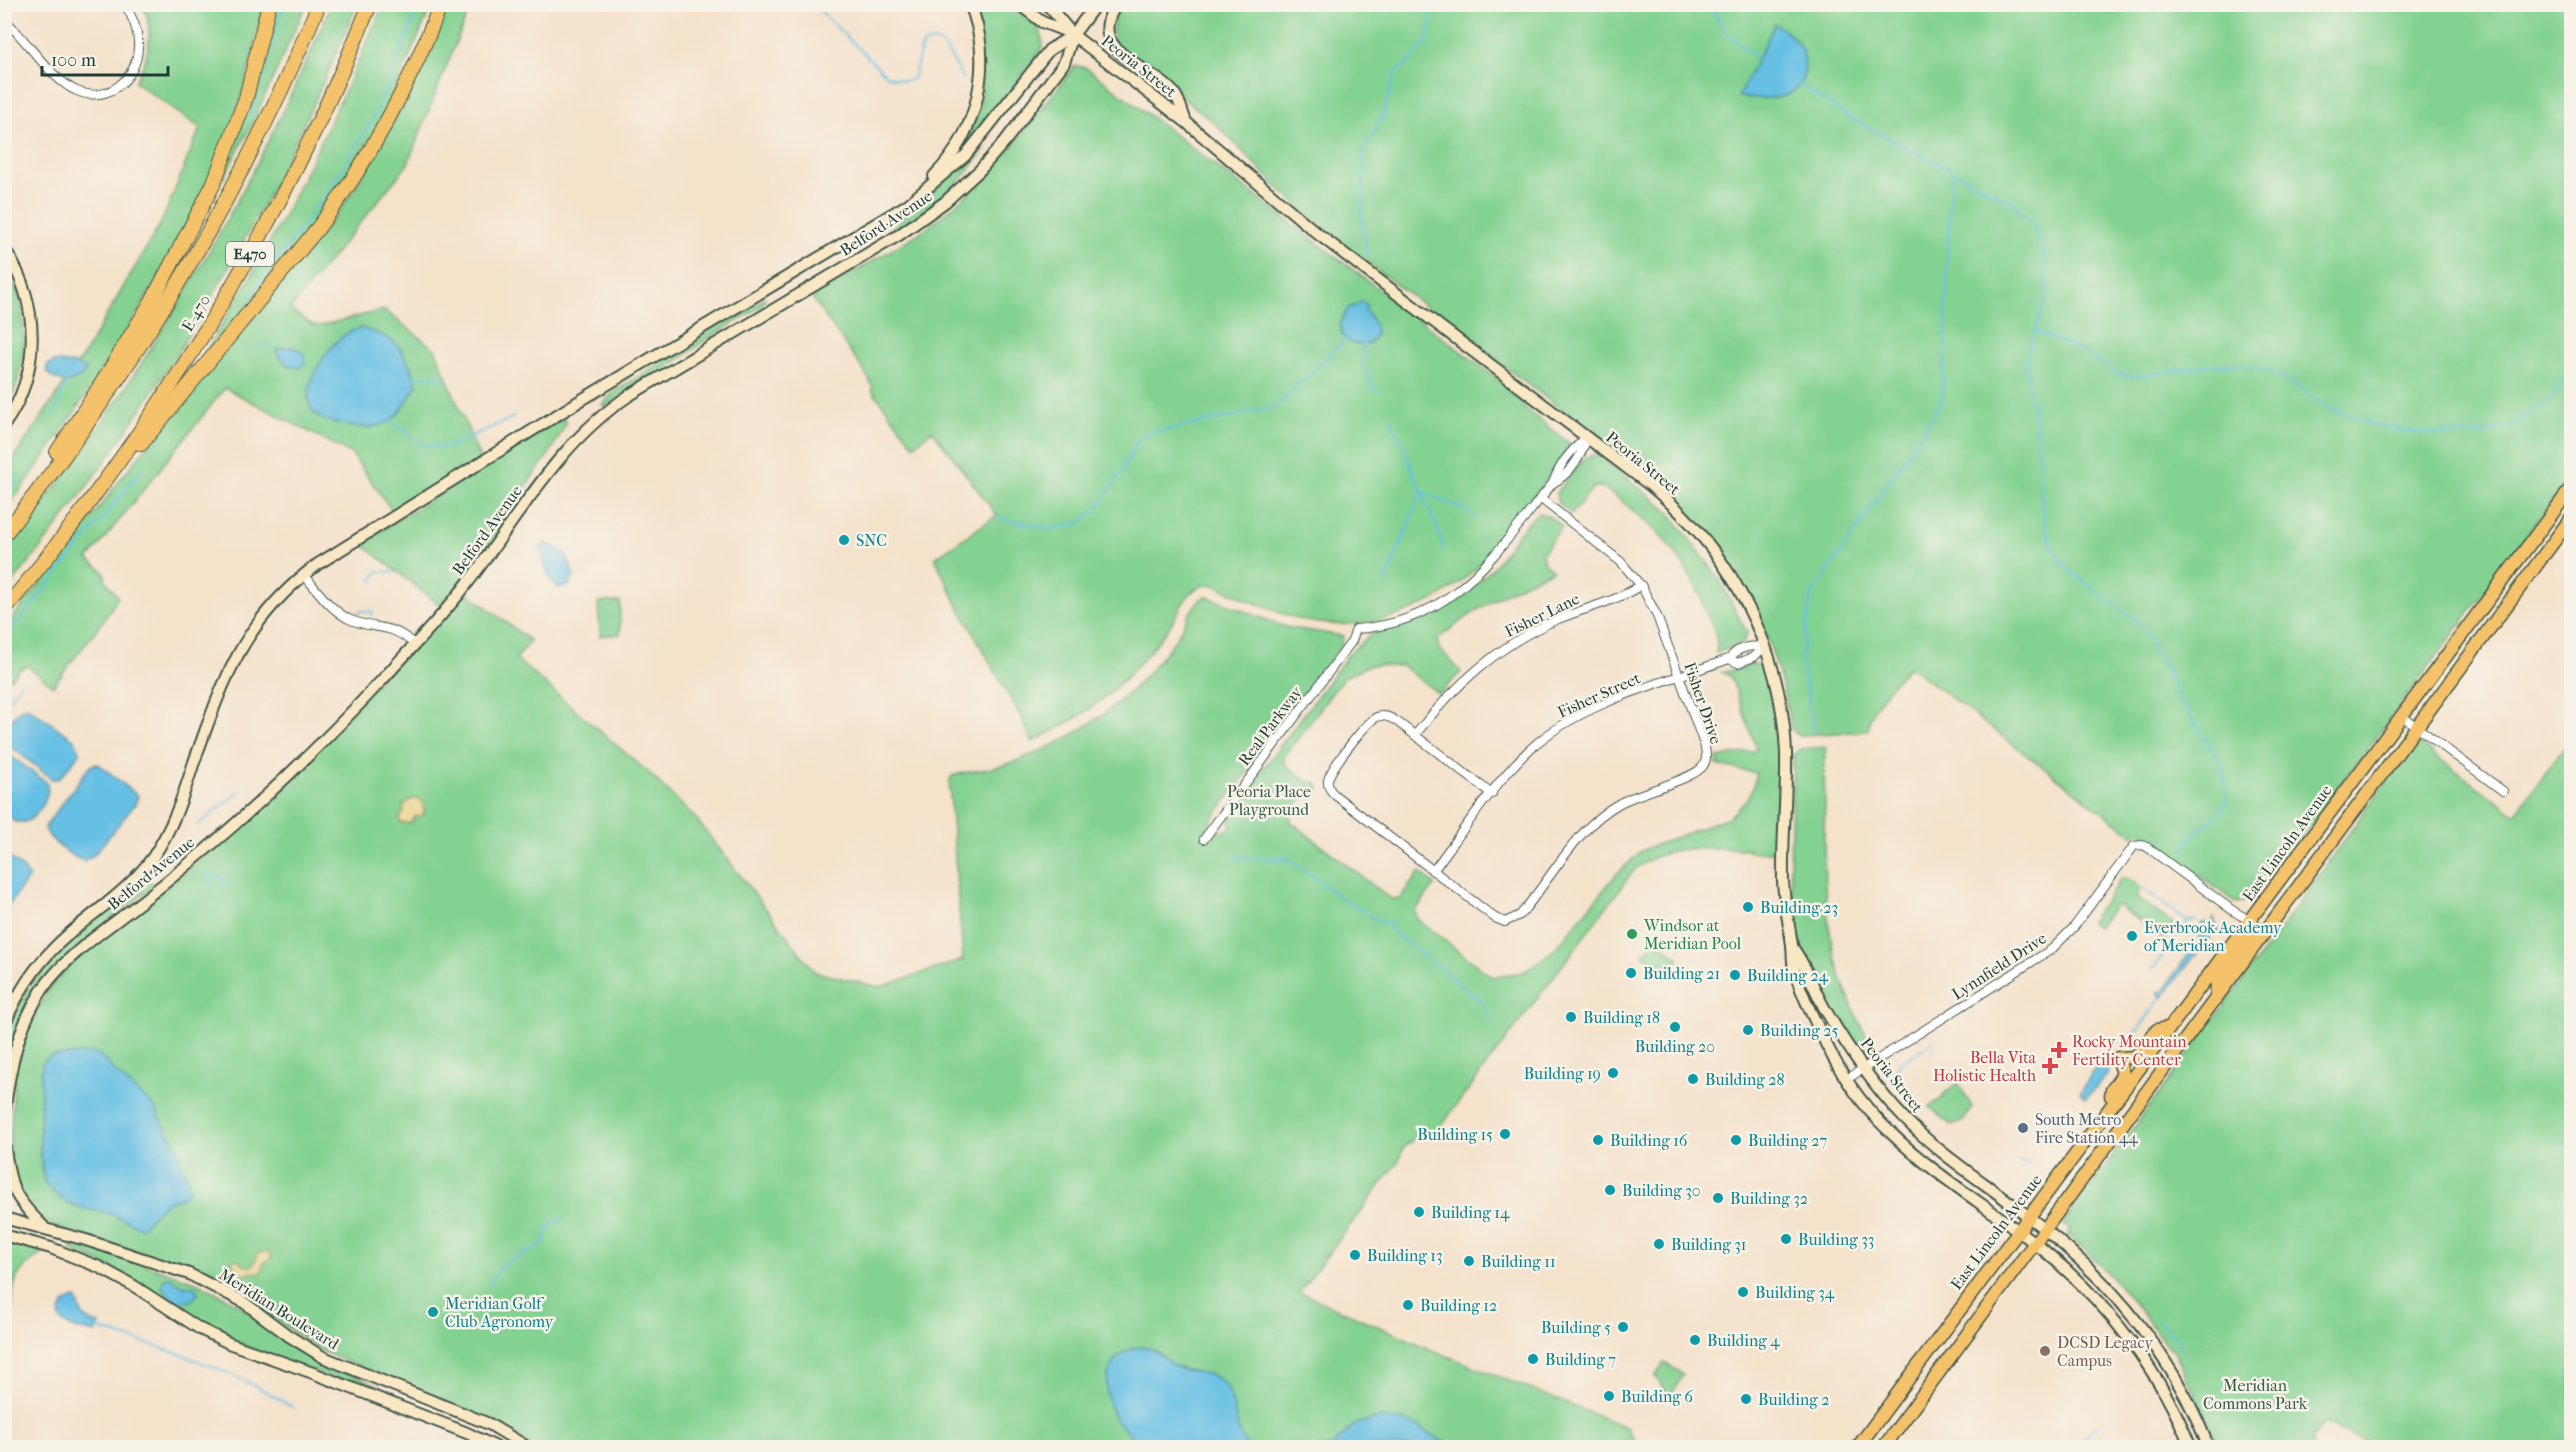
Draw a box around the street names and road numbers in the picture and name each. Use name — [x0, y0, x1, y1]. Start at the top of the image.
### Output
street label: Peoria Street — [1098, 31, 1180, 101]
street label: Belford Avenue — [836, 186, 936, 260]
road number: E470 — [226, 242, 274, 266]
street label: E-470 — [178, 291, 214, 335]
street label: Peoria Street — [1602, 427, 1684, 499]
street label: Belford Avenue — [448, 481, 526, 578]
street label: Fisher Lane — [1502, 589, 1582, 641]
street label: Fisher Drive — [1680, 660, 1726, 746]
street label: Fisher Street — [1555, 668, 1644, 722]
street label: Real Parkway — [1234, 682, 1306, 769]
street label: East Lincoln Avenue — [2238, 781, 2336, 905]
street label: Belford Avenue — [104, 832, 198, 914]
street label: Lynnfield Drive — [1948, 928, 2050, 1004]
street label: Peoria Street — [1857, 1034, 1927, 1116]
street label: East Lincoln Avenue — [1946, 1170, 2046, 1293]
street label: Meridian Boulevard — [216, 1265, 343, 1354]

